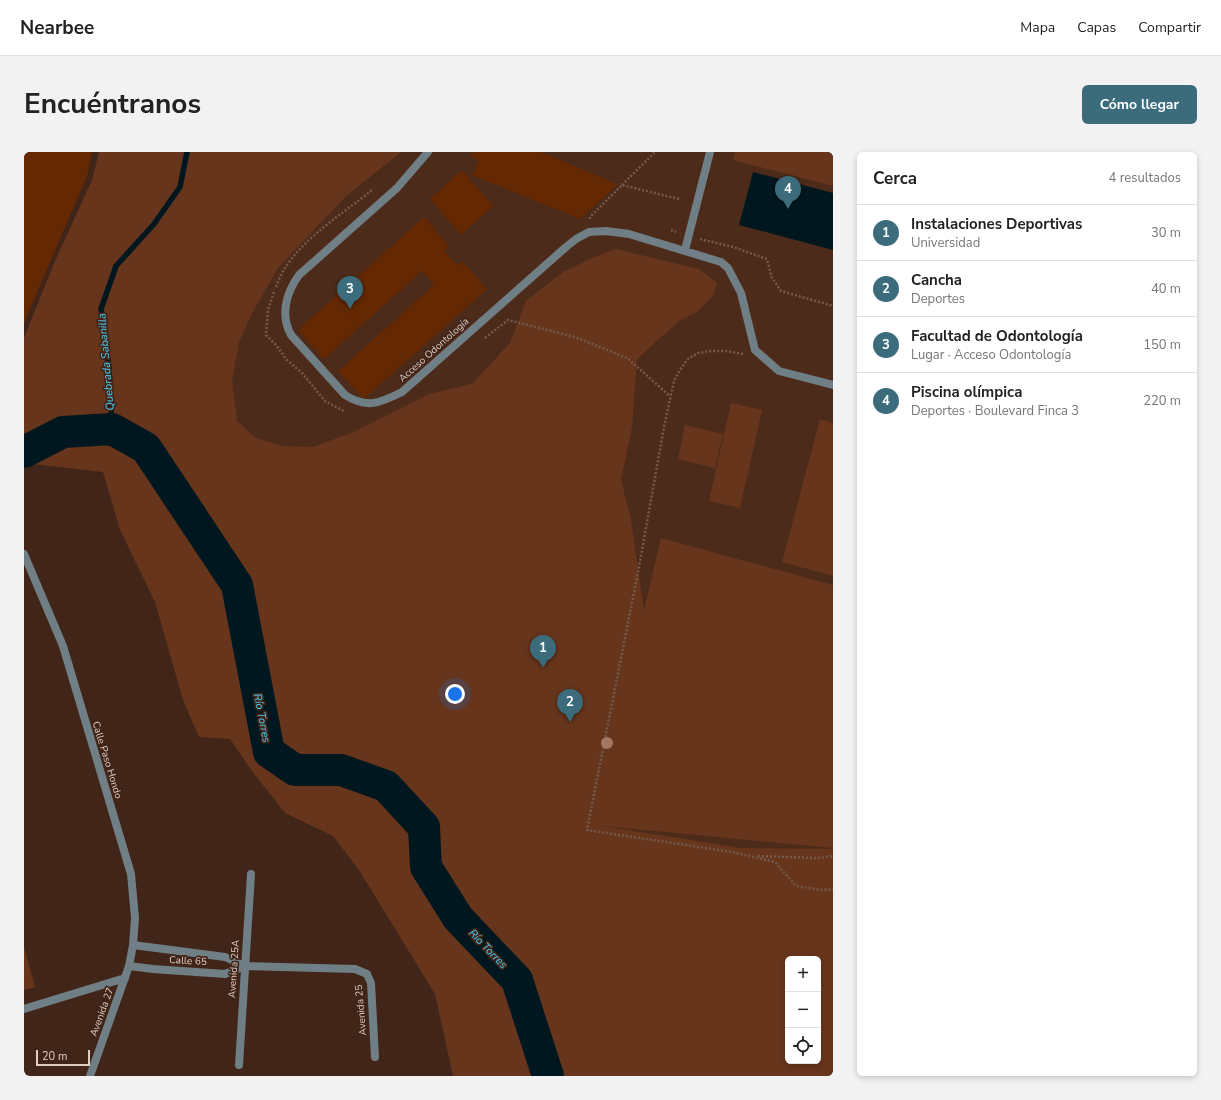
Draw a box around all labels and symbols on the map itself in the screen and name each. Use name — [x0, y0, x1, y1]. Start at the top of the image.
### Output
pin: 4 — [775, 176, 801, 209]
pin: 3 — [337, 276, 363, 309]
water label: Quebrada Sabanilla — [94, 313, 118, 411]
street label: Acceso Odontología — [396, 315, 472, 385]
pin: 1 — [530, 635, 556, 668]
your location — [445, 684, 465, 704]
pin: 2 — [557, 689, 583, 722]
water label: Río Torres — [250, 692, 274, 744]
street label: Calle Paso Hondo — [89, 720, 126, 801]
water label: Río Torres — [465, 926, 511, 972]
street label: Avenida 25A — [225, 939, 243, 999]
street label: Calle 65 — [169, 953, 207, 969]
street label: Avenida 25 — [352, 984, 370, 1036]
street label: Avenida 27 — [87, 986, 117, 1038]
scale bar — [36, 1048, 90, 1067]

